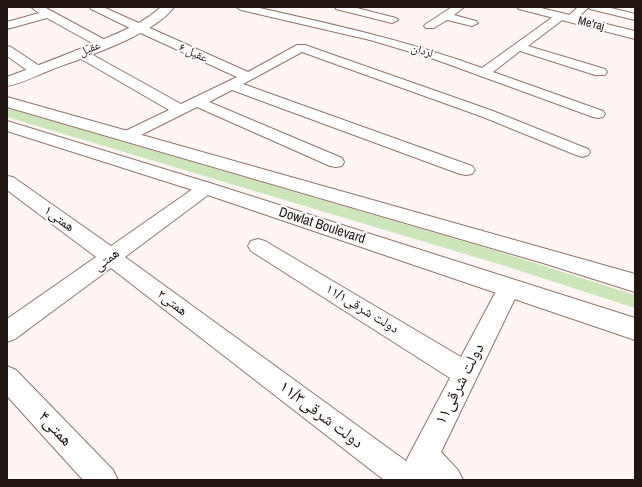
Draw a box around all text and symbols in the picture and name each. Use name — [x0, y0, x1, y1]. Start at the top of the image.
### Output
street label: Me'raj — [576, 14, 606, 34]
street label: عقیل — [77, 38, 103, 60]
street label: عقیل ۶ — [176, 40, 210, 66]
street label: لردان — [409, 41, 435, 61]
street label: ۱همتی — [40, 202, 78, 236]
street label: Dowlat Boulevard — [277, 204, 367, 248]
street label: همتی — [91, 245, 123, 275]
street label: ۱۱/۱دولت شرقی — [322, 281, 402, 337]
street label: ۲همتی — [153, 286, 191, 320]
street label: ۱۱دولت شرقی — [431, 340, 489, 428]
street label: ۱۱/۳دولت شرقی — [275, 377, 367, 453]
street label: ۴همتی — [34, 407, 76, 451]

